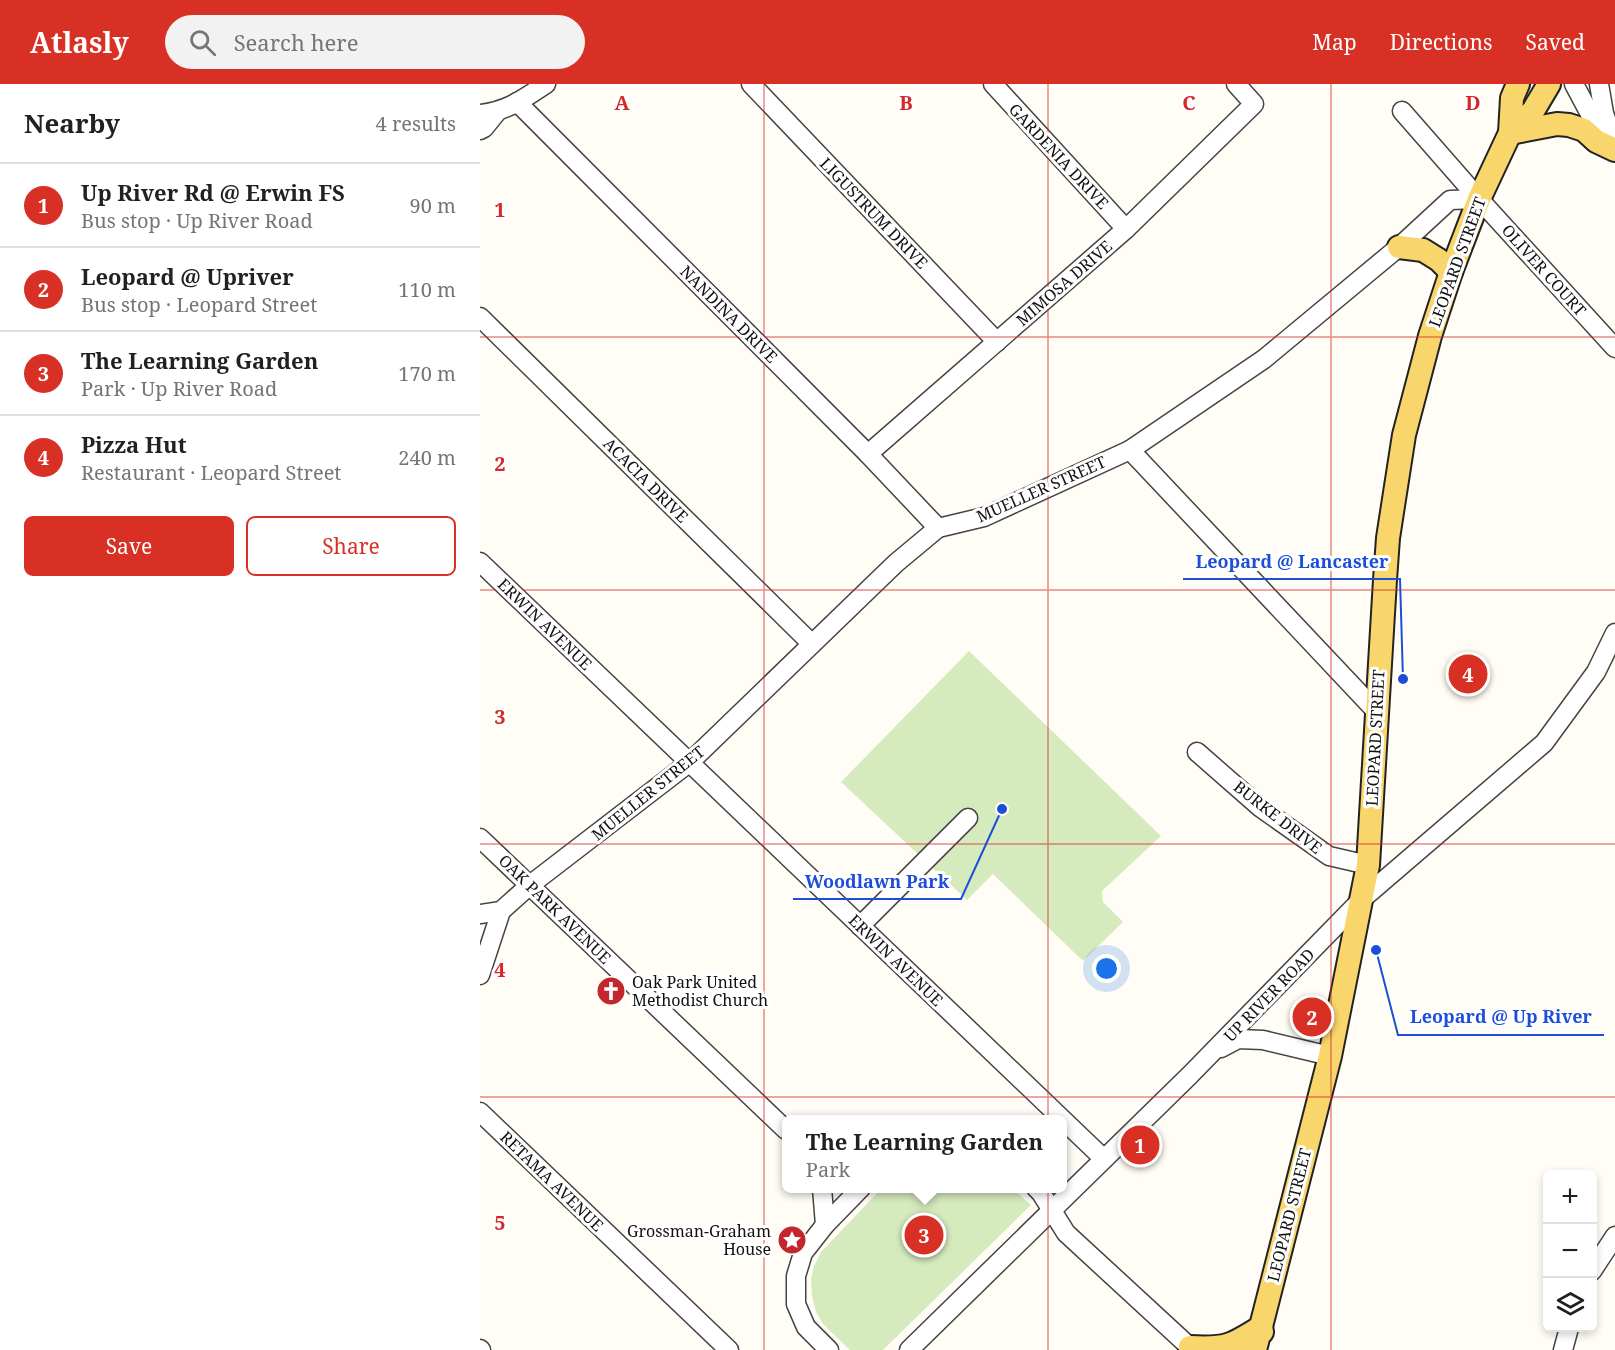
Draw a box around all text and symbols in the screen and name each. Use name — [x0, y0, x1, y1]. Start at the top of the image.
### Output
search box — [165, 15, 585, 69]
text: Atlasly — [30, 23, 129, 61]
icon: search — [186, 26, 219, 59]
text: Search here — [234, 27, 359, 57]
text: Map — [1312, 28, 1357, 56]
text: Directions — [1390, 28, 1492, 56]
text: Saved — [1525, 28, 1585, 56]
text: A — [614, 89, 630, 116]
text: B — [899, 89, 913, 116]
text: C — [1182, 89, 1196, 116]
text: D — [1465, 89, 1481, 116]
street label: GARDENIA DRIVE — [1004, 98, 1114, 214]
text: Nearby — [24, 105, 120, 141]
text: 4 results — [376, 110, 456, 137]
street label: LIGUSTRUM DRIVE — [815, 153, 933, 273]
text: Up River Rd @ Erwin FS — [81, 177, 345, 207]
text: 1 — [38, 192, 49, 219]
text: 90 m — [410, 192, 456, 219]
street label: LEOPARD STREET — [1423, 194, 1491, 330]
text: 1 — [494, 196, 506, 223]
text: Bus stop · Up River Road — [81, 207, 313, 234]
street label: OLIVER COURT — [1497, 219, 1591, 321]
street label: MIMOSA DRIVE — [1011, 235, 1117, 331]
street label: NANDINA DRIVE — [675, 260, 783, 368]
text: Leopard @ Upriver — [81, 261, 294, 291]
text: 2 — [38, 276, 49, 303]
text: 110 m — [398, 276, 456, 303]
text: Bus stop · Leopard Street — [81, 291, 317, 318]
text: The Learning Garden — [81, 345, 318, 375]
text: 3 — [38, 360, 49, 387]
text: 170 m — [398, 360, 456, 387]
text: Park · Up River Road — [81, 375, 277, 402]
text: Pizza Hut — [81, 429, 187, 459]
street label: ACACIA DRIVE — [599, 433, 693, 527]
text: 4 — [38, 444, 49, 471]
text: 240 m — [398, 444, 456, 471]
text: 2 — [494, 450, 506, 477]
street label: MUELLER STREET — [973, 451, 1109, 527]
text: Restaurant · Leopard Street — [81, 459, 341, 486]
button: Save — [24, 516, 234, 576]
button: Share — [246, 516, 456, 576]
callout: Leopard @ Lancaster — [1183, 543, 1400, 579]
text: Leopard @ Lancaster — [1195, 549, 1389, 573]
street label: ERWIN AVENUE — [493, 573, 597, 675]
pin: 4 — [1448, 652, 1488, 696]
street label: LEOPARD STREET — [1360, 669, 1390, 807]
text: 3 — [494, 703, 506, 730]
street label: MUELLER STREET — [587, 740, 709, 845]
street label: BURKE DRIVE — [1229, 776, 1327, 858]
street label: OAK PARK AVENUE — [494, 849, 616, 969]
callout: Woodlawn Park — [793, 863, 961, 899]
text: Woodlawn Park — [805, 869, 950, 893]
street label: ERWIN AVENUE — [844, 909, 948, 1011]
street label: UP RIVER ROAD — [1219, 944, 1319, 1046]
your location — [1092, 954, 1121, 983]
text: 4 — [494, 956, 506, 983]
place label: Oak Park United Methodist Church — [632, 971, 768, 1011]
church icon: Oak Park United Methodist Church — [595, 975, 627, 1007]
pin: 2 — [1292, 994, 1332, 1040]
callout: Leopard @ Up River — [1398, 999, 1604, 1035]
text: Leopard @ Up River — [1410, 1004, 1593, 1028]
popup — [782, 1115, 1067, 1193]
pin: 1 — [1120, 1122, 1160, 1168]
street label: RETAMA AVENUE — [496, 1126, 608, 1236]
text: The Learning Garden — [806, 1126, 1043, 1156]
street label: LEOPARD STREET — [1262, 1146, 1316, 1284]
text: Park — [806, 1156, 850, 1183]
map controls — [1543, 1170, 1597, 1332]
button: + — [1543, 1170, 1597, 1224]
text: 5 — [494, 1209, 506, 1236]
pin: 3 — [904, 1212, 944, 1258]
place label: Grossman-Graham House — [627, 1220, 771, 1260]
place icon: Grossman-Graham House — [776, 1224, 808, 1256]
button: − — [1543, 1224, 1597, 1278]
button: layers — [1543, 1278, 1597, 1332]

